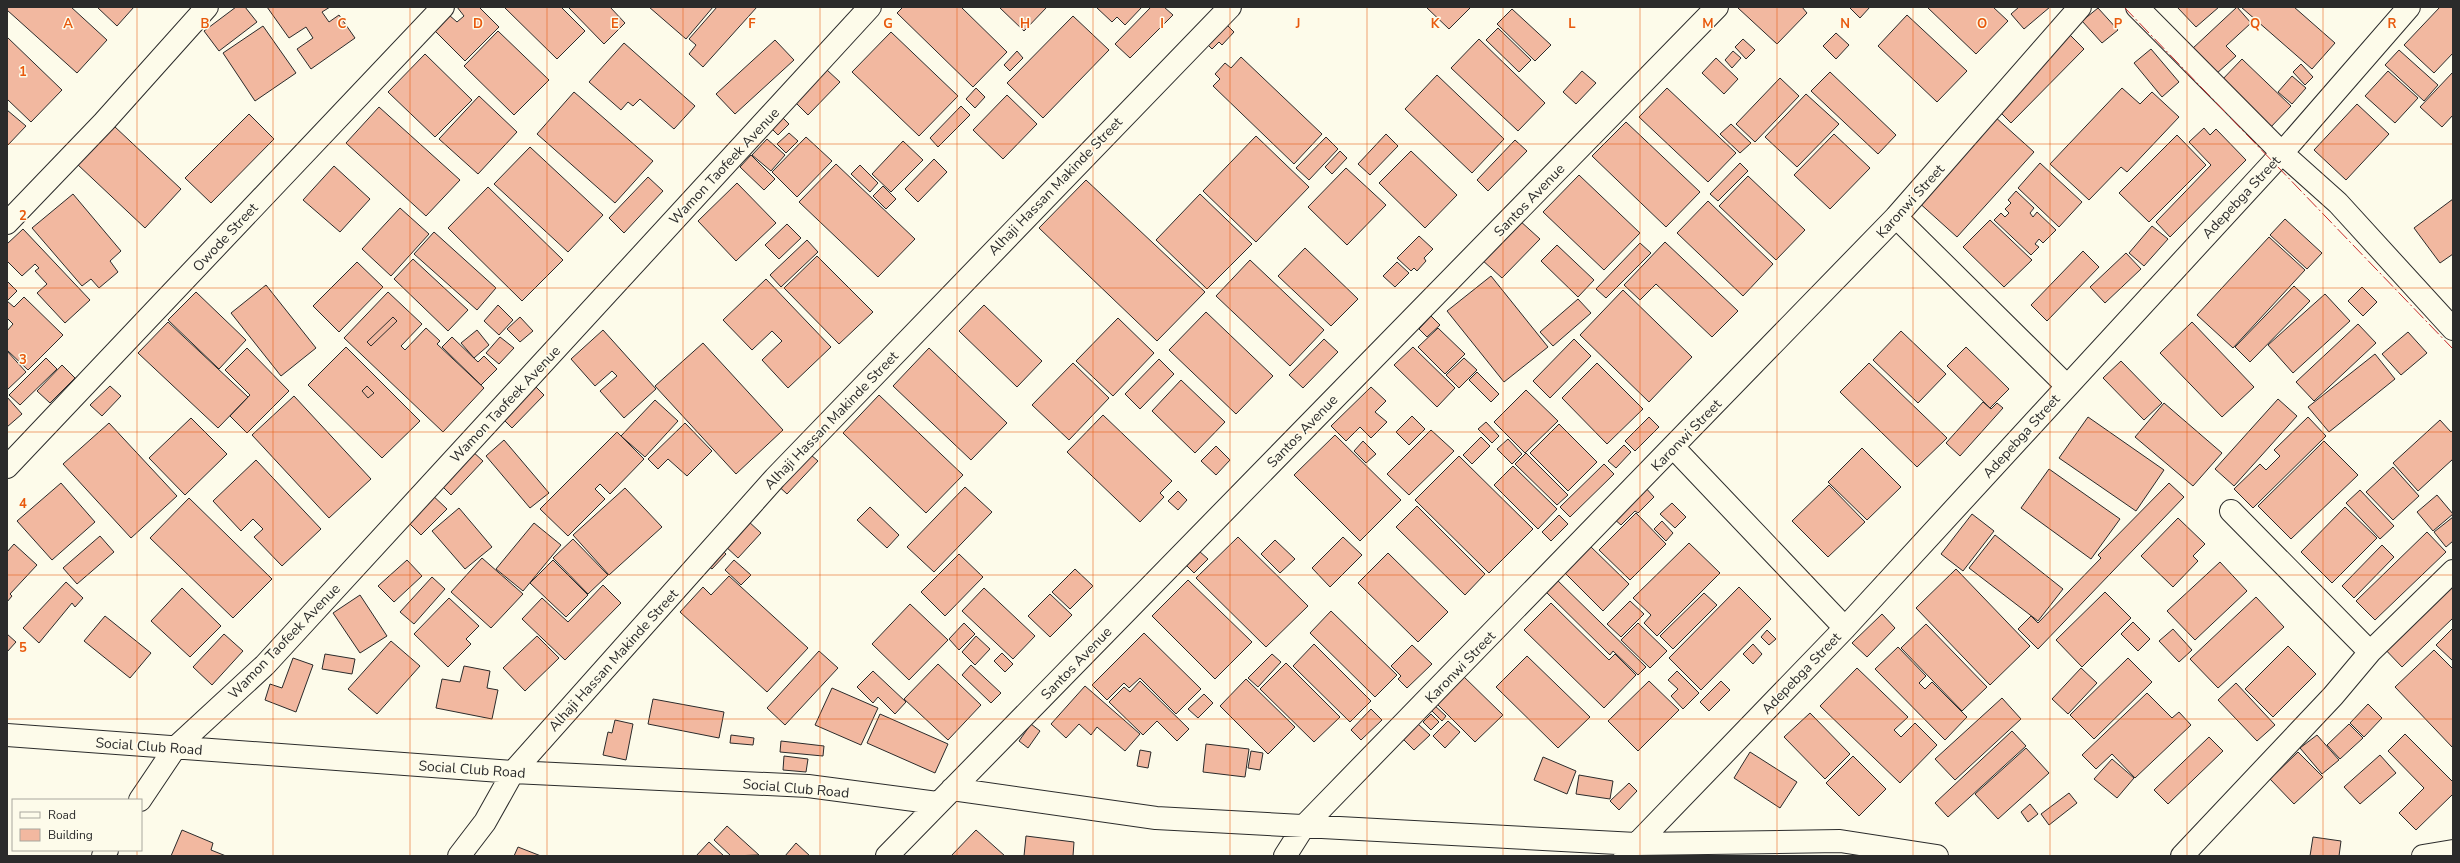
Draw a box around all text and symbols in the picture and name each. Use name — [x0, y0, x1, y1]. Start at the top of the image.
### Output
text: A — [63, 15, 73, 33]
text: B — [201, 15, 210, 33]
text: C — [338, 15, 347, 33]
text: D — [473, 15, 483, 33]
text: E — [611, 15, 619, 33]
text: F — [748, 15, 756, 33]
text: G — [883, 15, 893, 33]
text: H — [1020, 15, 1030, 33]
text: I — [1160, 15, 1164, 33]
text: J — [1295, 15, 1300, 33]
text: K — [1431, 15, 1440, 33]
text: L — [1568, 15, 1576, 33]
text: M — [1702, 15, 1714, 33]
text: N — [1840, 15, 1850, 33]
text: O — [1977, 15, 1987, 33]
text: P — [2114, 15, 2123, 33]
text: Q — [2250, 15, 2260, 33]
text: R — [2388, 15, 2397, 33]
text: 1 — [19, 63, 27, 81]
street label: Wamon Taofeek Avenue — [665, 104, 784, 229]
street label: Alhaji Hassan Makinde Street — [984, 113, 1127, 260]
street label: Adepebga Street — [2198, 152, 2285, 243]
street label: Santos Avenue — [1490, 160, 1569, 241]
street label: Karonwi Street — [1872, 160, 1949, 242]
street label: Owode Street — [189, 199, 262, 276]
text: 2 — [19, 207, 27, 225]
street label: Wamon Taofeek Avenue — [446, 342, 565, 467]
street label: Alhaji Hassan Makinde Street — [760, 347, 903, 494]
text: 3 — [19, 351, 27, 369]
street label: Adepebga Street — [1979, 390, 2064, 482]
street label: Santos Avenue — [1263, 391, 1342, 472]
street label: Karonwi Street — [1647, 395, 1726, 476]
text: 4 — [19, 495, 27, 513]
street label: Wamon Taofeek Avenue — [224, 580, 344, 703]
street label: Alhaji Hassan Makinde Street — [544, 585, 683, 736]
street label: Santos Avenue — [1037, 623, 1116, 704]
street label: Karonwi Street — [1421, 627, 1500, 708]
street label: Adepebga Street — [1757, 628, 1845, 718]
text: 5 — [19, 639, 27, 657]
street label: Social Club Road — [95, 733, 203, 760]
street label: Social Club Road — [418, 756, 526, 783]
street label: Social Club Road — [742, 774, 850, 803]
legend — [12, 799, 142, 851]
text: Road — [48, 807, 76, 823]
text: Building — [48, 827, 93, 843]

